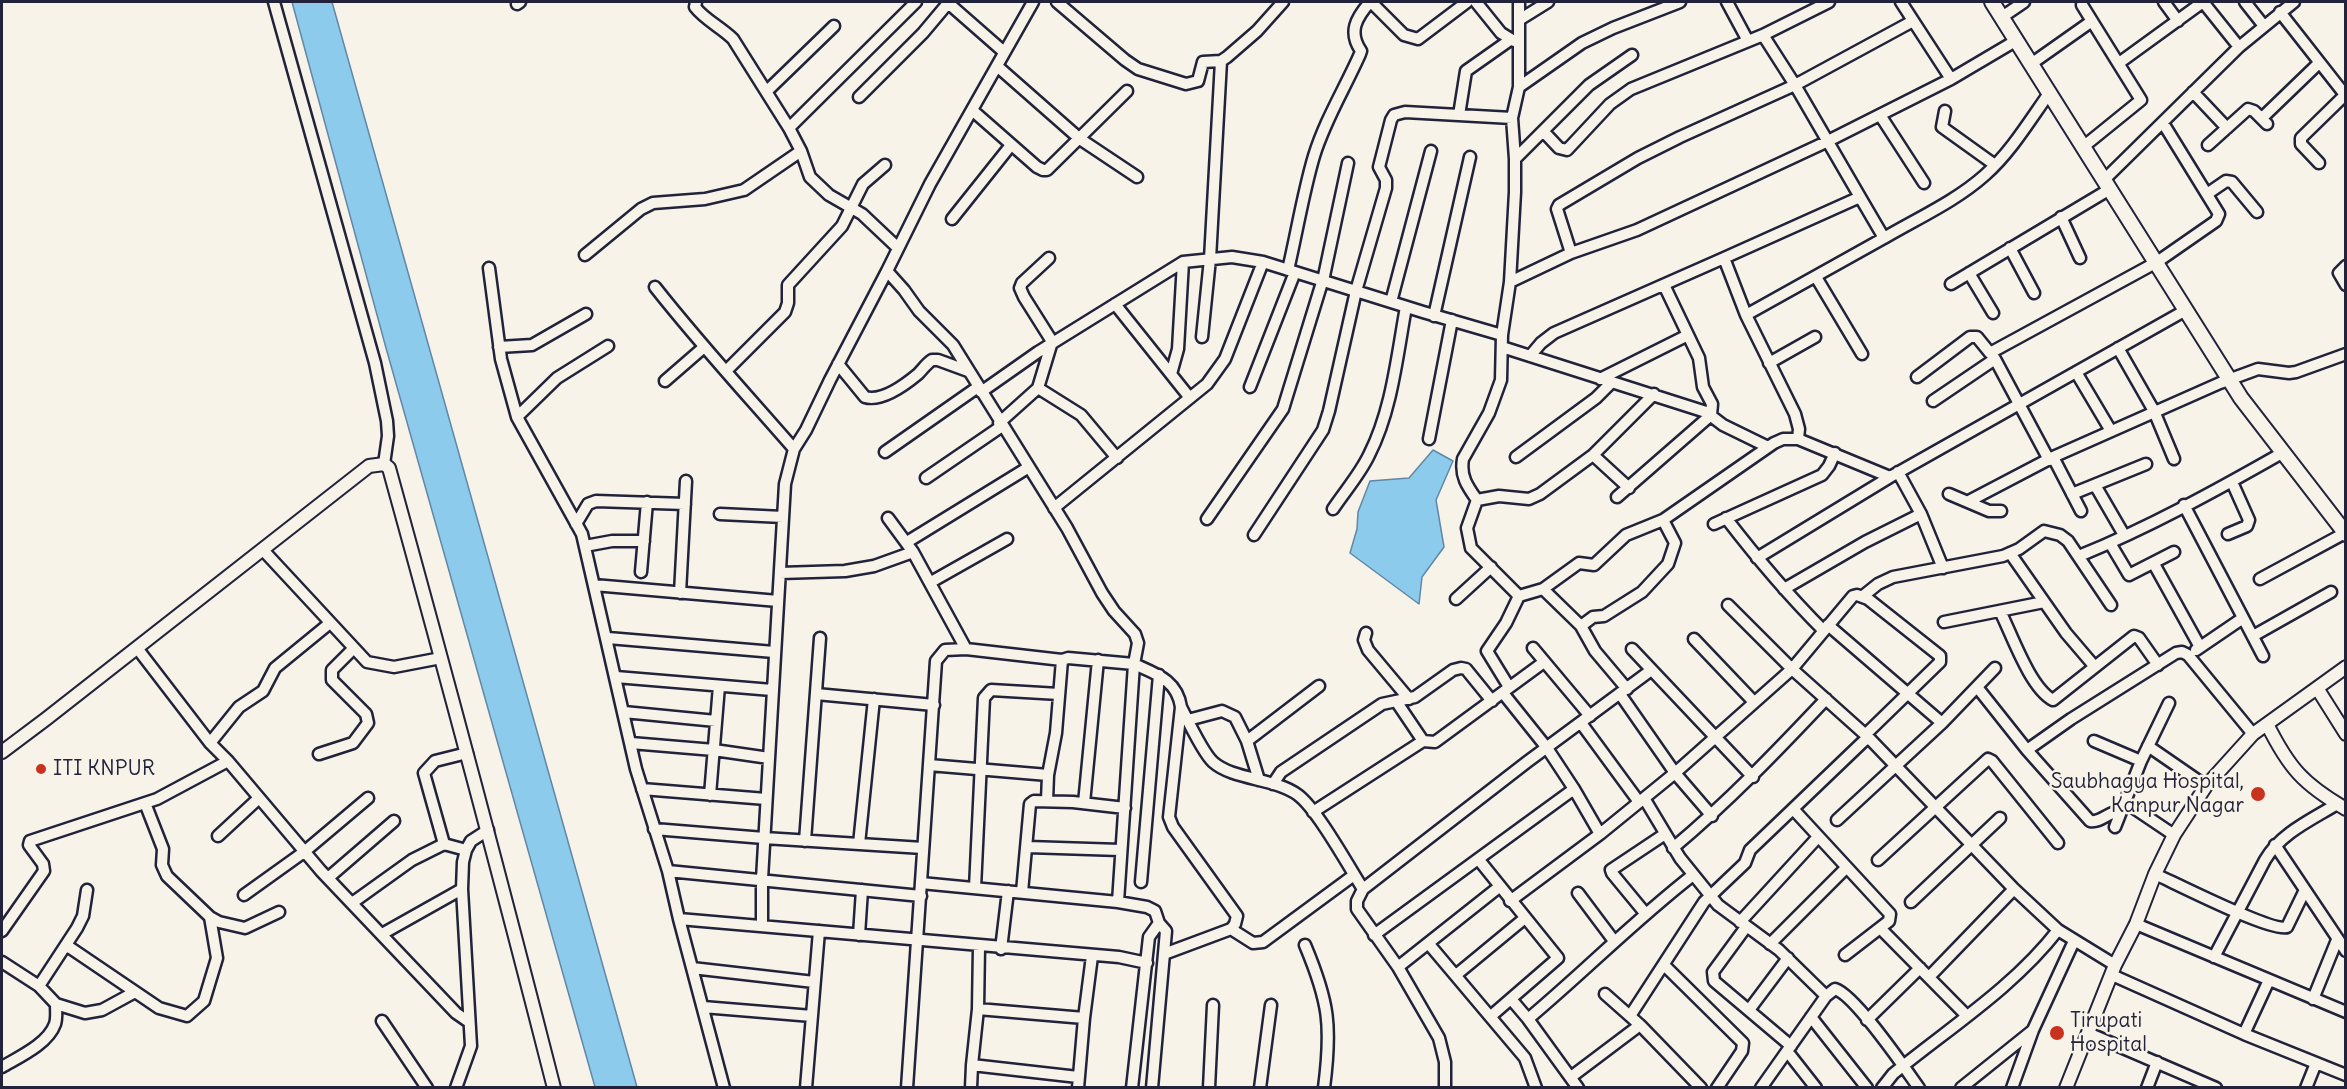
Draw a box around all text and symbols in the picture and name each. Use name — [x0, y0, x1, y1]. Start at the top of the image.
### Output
place label: ITI KNPUR — [53, 756, 155, 782]
marker: ITI KNPUR — [34, 762, 48, 776]
place label: Saubhagya Hospital, Kanpur Nagar — [2051, 769, 2244, 819]
marker: Saubhagya Hospital, Kanpur Nagar — [2249, 785, 2267, 803]
place label: Tirupati Hospital — [2070, 1008, 2147, 1058]
marker: Tirupati Hospital — [2048, 1024, 2066, 1042]

